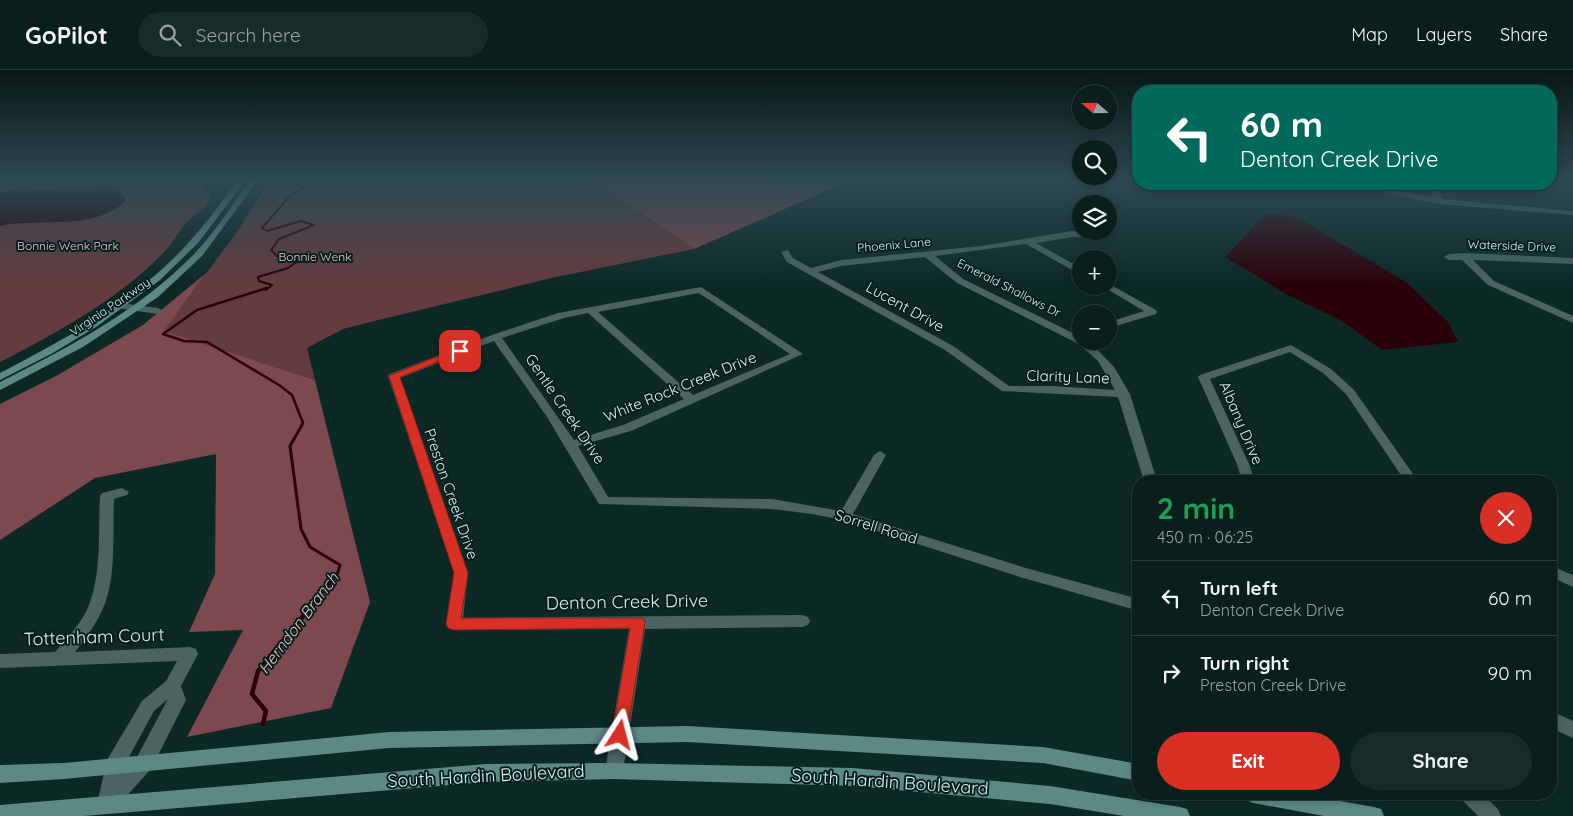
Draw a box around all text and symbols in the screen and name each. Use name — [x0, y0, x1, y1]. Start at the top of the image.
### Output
search box — [138, 12, 488, 57]
text: GoPilot — [25, 20, 108, 50]
icon: search — [156, 21, 184, 49]
text: Search here — [196, 23, 301, 47]
text: Map — [1351, 23, 1388, 46]
text: Layers — [1416, 23, 1472, 46]
text: Share — [1500, 23, 1548, 46]
north arrow — [1072, 85, 1118, 130]
map controls — [1072, 85, 1117, 350]
text: 60 m — [1240, 102, 1323, 146]
icon: left — [1157, 105, 1222, 170]
button: search — [1072, 140, 1117, 185]
text: Denton Creek Drive — [1240, 145, 1438, 173]
button: layers — [1072, 195, 1117, 240]
street label: Phoenix Lane — [856, 234, 932, 255]
street label: Waterside Drive — [1467, 236, 1557, 255]
park label: Bonnie Wenk Park — [17, 238, 119, 253]
park label: Bonnie Wenk — [278, 249, 352, 264]
button: + — [1072, 250, 1117, 295]
street label: Emerald Shallows Dr — [955, 255, 1064, 320]
street label: Virginia Parkway — [67, 274, 153, 339]
street label: Lucent Drive — [863, 277, 948, 336]
button: − — [1072, 305, 1117, 350]
pin — [439, 330, 481, 372]
icon: arrive — [446, 337, 474, 365]
street label: White Rock Creek Drive — [601, 347, 759, 426]
street label: Gentle Creek Drive — [521, 350, 609, 467]
street label: Clarity Lane — [1026, 366, 1110, 387]
street label: Albany Drive — [1215, 378, 1268, 467]
street label: Preston Creek Drive — [420, 426, 483, 562]
text: 2 min — [1157, 489, 1235, 527]
button: close — [1480, 492, 1532, 544]
street label: Sorrell Road — [833, 505, 920, 548]
text: 450 m · 06:25 — [1157, 527, 1253, 547]
water label: Herndon Branch — [253, 568, 343, 678]
text: Turn left — [1200, 576, 1278, 600]
icon: left — [1157, 584, 1185, 612]
text: 60 m — [1488, 586, 1532, 610]
street label: Denton Creek Drive — [546, 589, 708, 614]
text: Denton Creek Drive — [1200, 600, 1344, 620]
street label: Tottenham Court — [23, 623, 165, 650]
text: Turn right — [1200, 651, 1289, 675]
icon: right — [1157, 659, 1185, 687]
text: 90 m — [1488, 661, 1532, 685]
text: Preston Creek Drive — [1200, 675, 1346, 695]
position arrow — [593, 708, 645, 760]
button: Exit — [1157, 732, 1340, 790]
button: Share — [1350, 732, 1532, 790]
street label: South Hardin Boulevard — [387, 759, 585, 792]
street label: South Hardin Boulevard — [791, 763, 989, 800]

